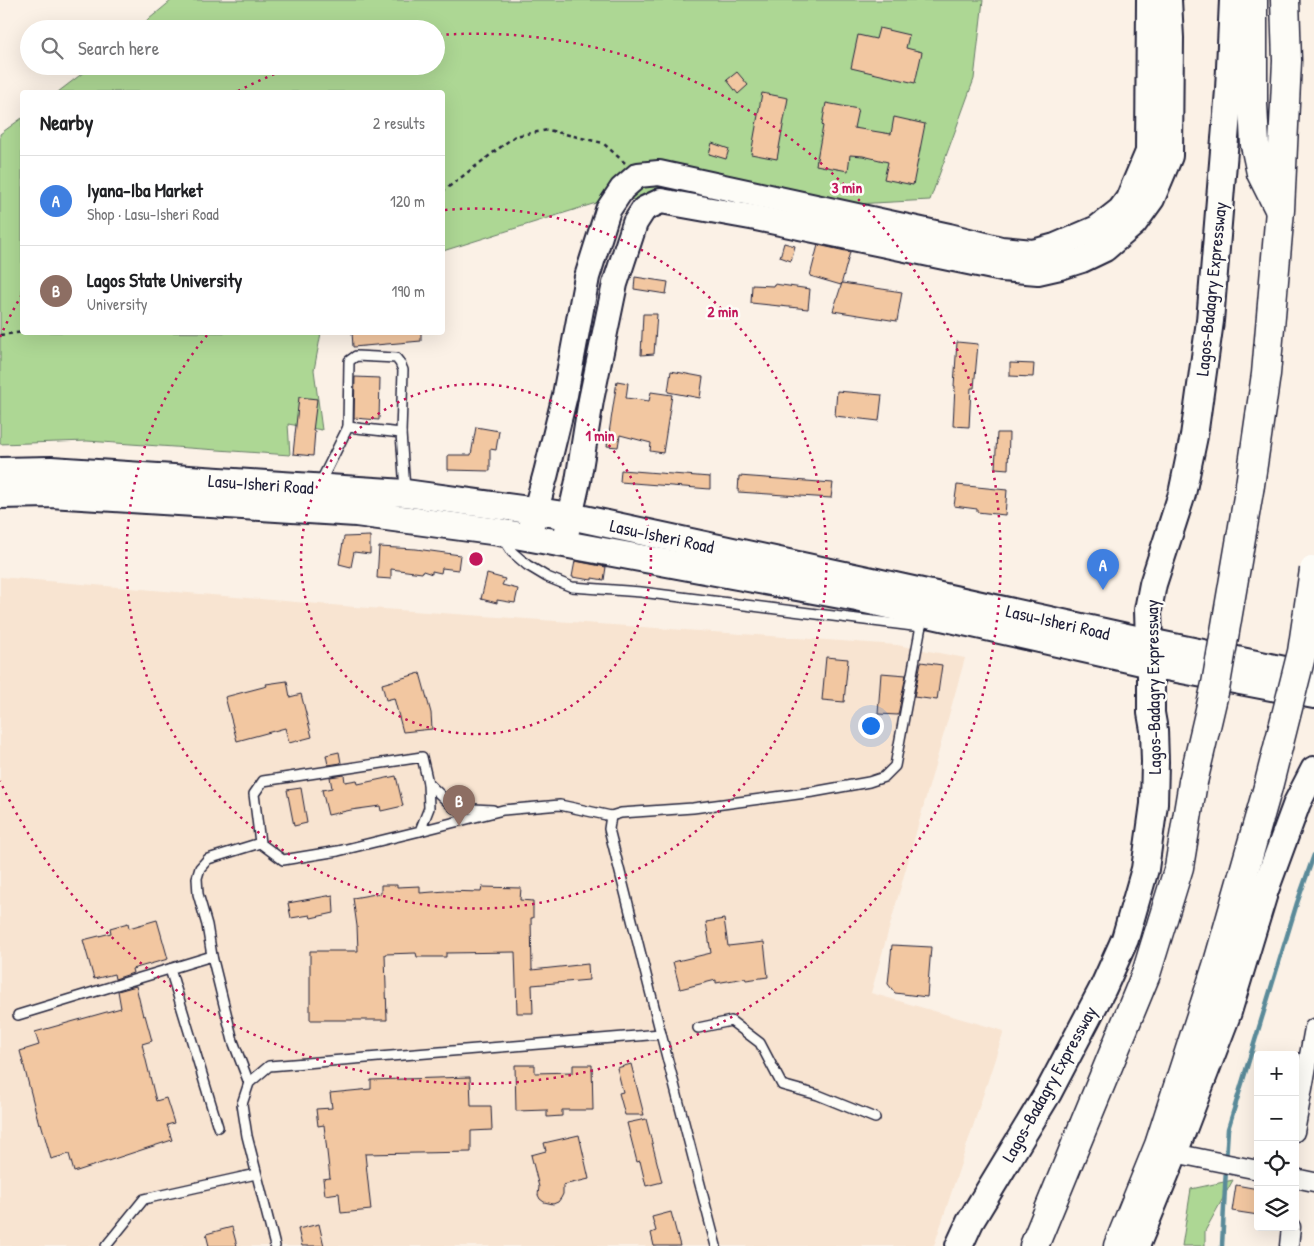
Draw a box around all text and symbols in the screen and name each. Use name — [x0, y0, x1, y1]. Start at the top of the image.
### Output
search box — [20, 20, 445, 75]
icon: search — [38, 34, 66, 62]
text: Search here — [78, 35, 159, 61]
text: Nearby — [40, 108, 93, 137]
text: 2 results — [373, 112, 425, 134]
text: Iyana-Iba Market — [87, 177, 203, 203]
text: 3 min — [832, 177, 862, 198]
text: A — [52, 190, 60, 212]
text: 120 m — [390, 190, 425, 212]
street label: Lagos-Badagry Expressway — [1189, 200, 1233, 377]
text: Shop · Lasu-Isheri Road — [87, 203, 219, 225]
text: Lagos State University — [87, 267, 242, 293]
text: B — [52, 280, 60, 302]
text: 190 m — [392, 280, 425, 302]
text: University — [87, 293, 148, 315]
text: 2 min — [708, 301, 739, 322]
text: 1 min — [585, 425, 615, 446]
street label: Lasu-Isheri Road — [207, 468, 315, 500]
street label: Lasu-Isheri Road — [608, 513, 716, 559]
pin: A — [1087, 549, 1119, 590]
centre of rings — [467, 550, 485, 568]
street label: Lasu-Isheri Road — [1004, 598, 1112, 646]
street label: Lagos-Badagry Expressway — [1139, 599, 1167, 775]
your location — [858, 713, 884, 739]
pin: B — [443, 785, 475, 826]
street label: Lagos-Badagry Expressway — [996, 1001, 1103, 1167]
map controls — [1254, 1051, 1299, 1231]
button: + — [1254, 1051, 1299, 1096]
button: − — [1254, 1096, 1299, 1141]
button: locate — [1254, 1141, 1299, 1186]
button: layers — [1254, 1186, 1299, 1231]

